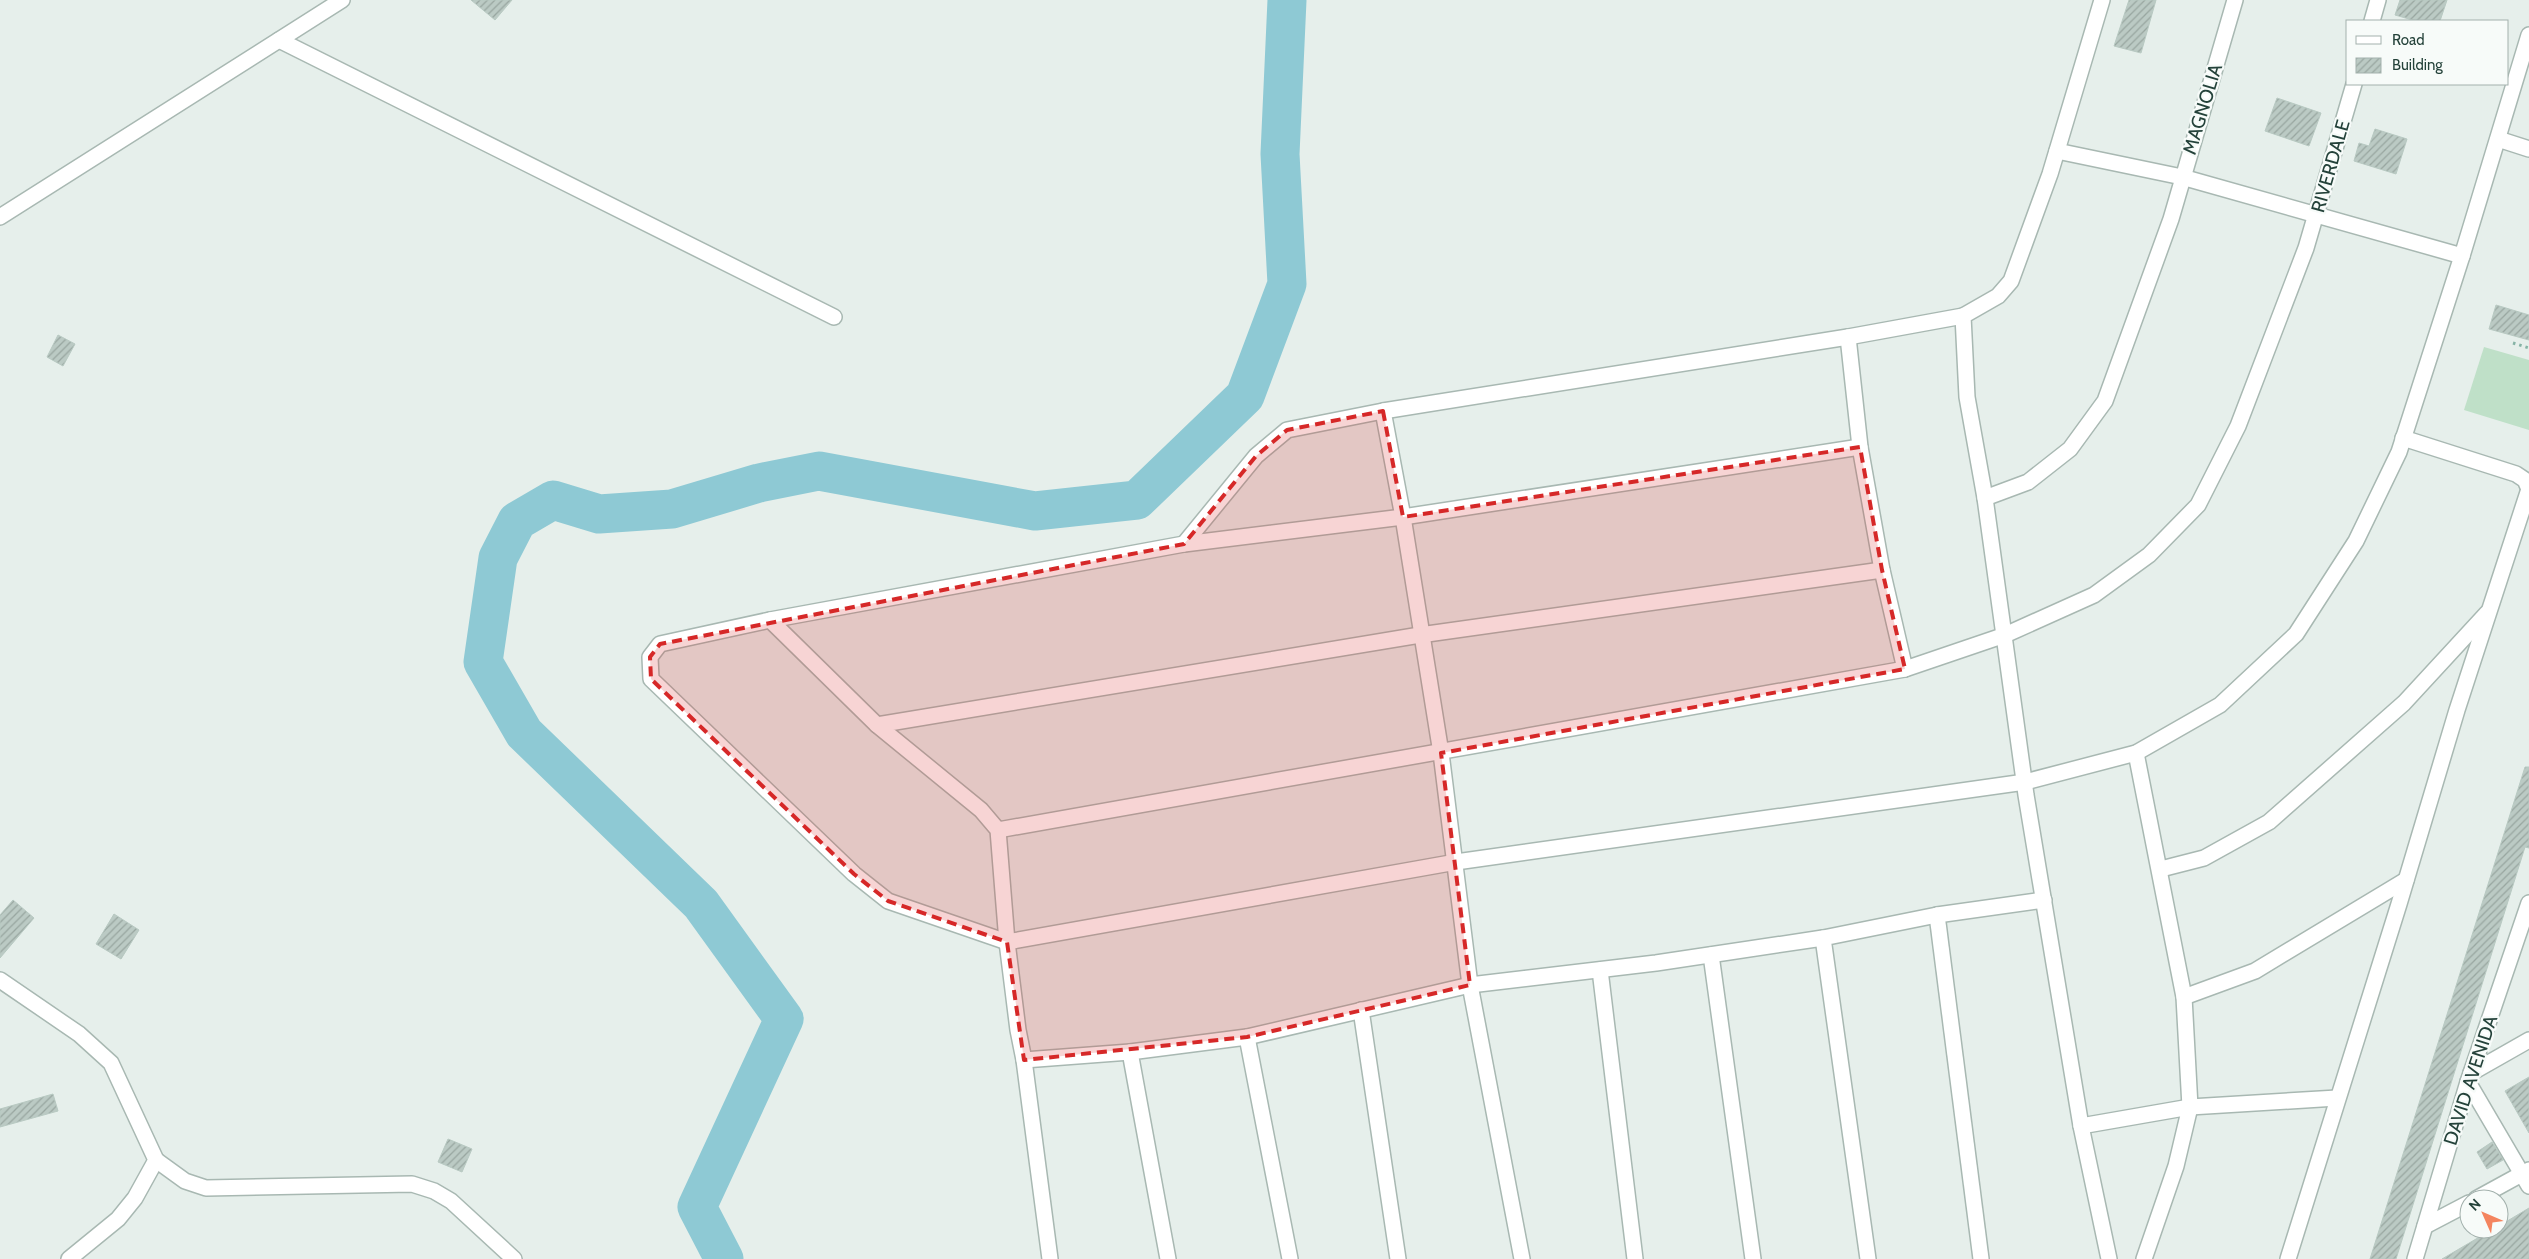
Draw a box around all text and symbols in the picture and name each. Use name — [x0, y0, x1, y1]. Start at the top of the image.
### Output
legend — [2346, 20, 2509, 85]
text: Road — [2392, 31, 2425, 49]
text: Building — [2392, 56, 2443, 74]
street label: MAGNOLIA — [2178, 61, 2227, 157]
street label: RIVERDALE — [2306, 117, 2355, 215]
street label: DAVID AVENIDA — [2439, 1012, 2502, 1148]
north arrow — [2459, 1189, 2509, 1239]
text: N — [2465, 1195, 2485, 1215]

